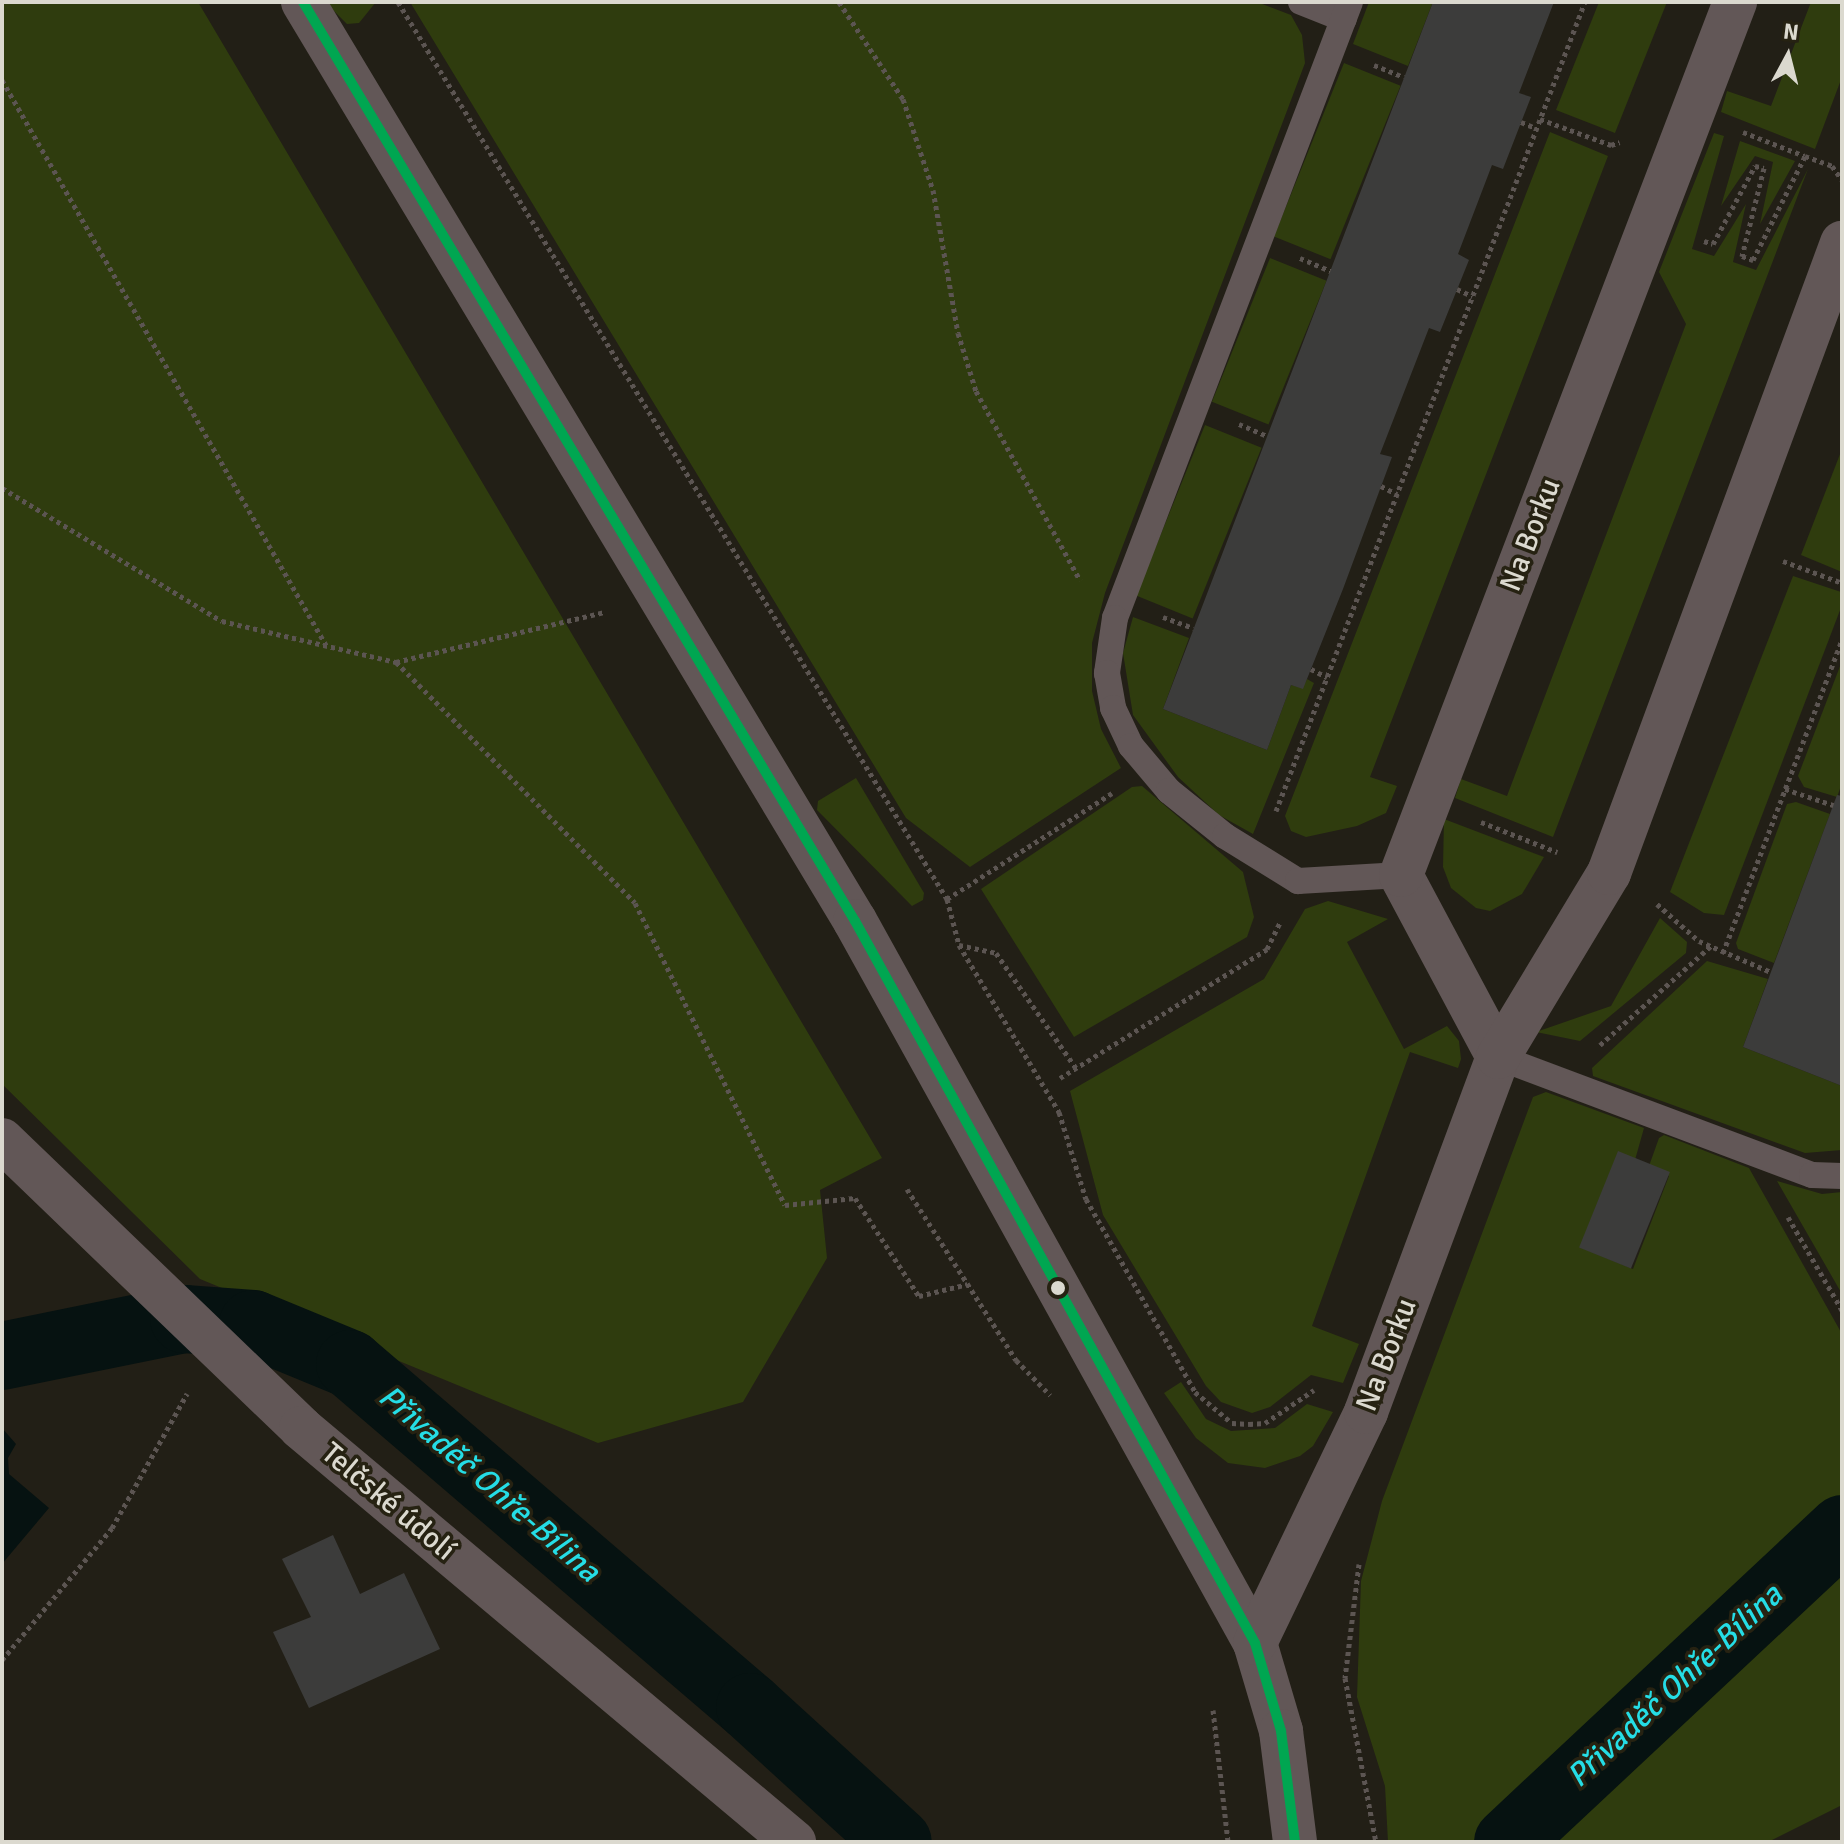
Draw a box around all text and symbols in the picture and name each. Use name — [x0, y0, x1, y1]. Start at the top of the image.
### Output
north arrow — [1748, 16, 1828, 96]
text: N — [1782, 17, 1800, 46]
street label: Na Borku — [1493, 473, 1569, 597]
unlabelled marker — [1050, 1280, 1066, 1296]
street label: Na Borku — [1349, 1293, 1425, 1417]
water label: Přivaděč Ohře-Bílina — [371, 1377, 607, 1591]
street label: Telčské údolí — [314, 1436, 462, 1568]
water label: Přivaděč Ohře-Bílina — [1559, 1576, 1791, 1796]

